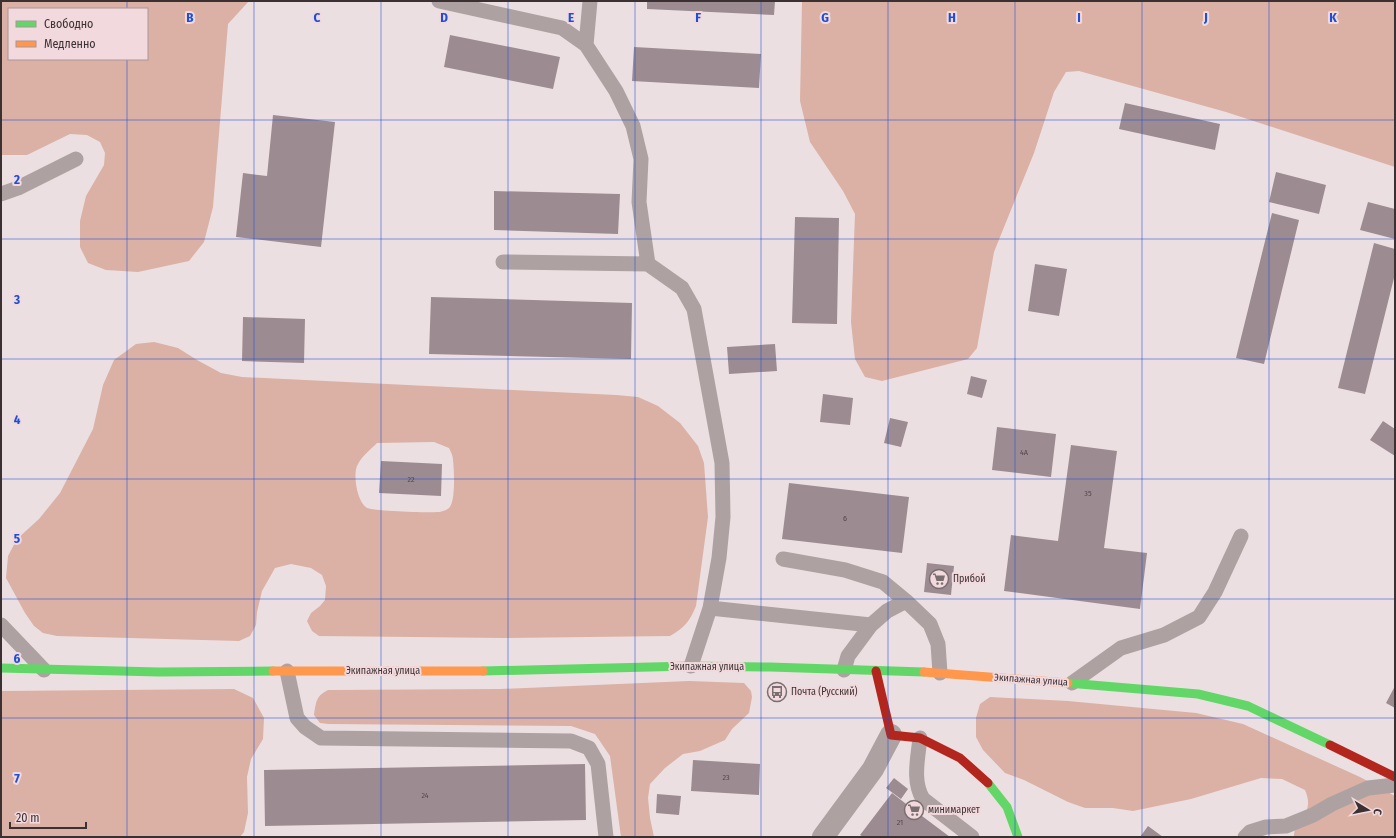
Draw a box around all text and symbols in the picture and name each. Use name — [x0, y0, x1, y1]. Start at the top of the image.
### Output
legend — [8, 8, 148, 60]
text: B — [186, 10, 194, 25]
text: C — [314, 10, 321, 25]
text: D — [440, 10, 448, 25]
text: E — [568, 10, 574, 25]
text: F — [695, 10, 701, 25]
text: G — [821, 10, 829, 25]
text: H — [948, 10, 956, 25]
text: I — [1077, 10, 1081, 25]
text: J — [1203, 10, 1208, 25]
text: K — [1329, 10, 1337, 25]
text: Свободно — [44, 17, 93, 31]
text: Медленно — [44, 37, 96, 51]
text: 2 — [13, 172, 20, 187]
text: 3 — [13, 292, 20, 307]
text: 4 — [14, 412, 21, 427]
house number: 4А — [1020, 448, 1029, 457]
house number: 22 — [407, 475, 415, 484]
house number: 35 — [1084, 489, 1092, 498]
house number: 6 — [843, 514, 847, 523]
text: 5 — [14, 531, 20, 546]
supermarket icon: Прибой — [928, 568, 950, 590]
place label: Прибой — [953, 573, 986, 585]
text: 6 — [14, 651, 21, 666]
street label: Экипажная улица — [670, 661, 744, 673]
street label: Экипажная улица — [346, 665, 420, 677]
street label: Экипажная улица — [994, 671, 1068, 689]
bus stop icon: Почта (Русский) — [766, 681, 788, 703]
place label: Почта (Русский) — [791, 685, 858, 698]
text: 7 — [14, 771, 20, 786]
house number: 23 — [722, 773, 730, 782]
north arrow — [1348, 790, 1388, 830]
house number: 24 — [421, 791, 429, 800]
supermarket icon: минимаркет — [903, 799, 925, 821]
scale bar — [10, 804, 86, 830]
place label: минимаркет — [928, 804, 981, 816]
text: С — [1370, 808, 1384, 816]
text: 20 m — [16, 811, 40, 825]
house number: 21 — [897, 818, 903, 827]

